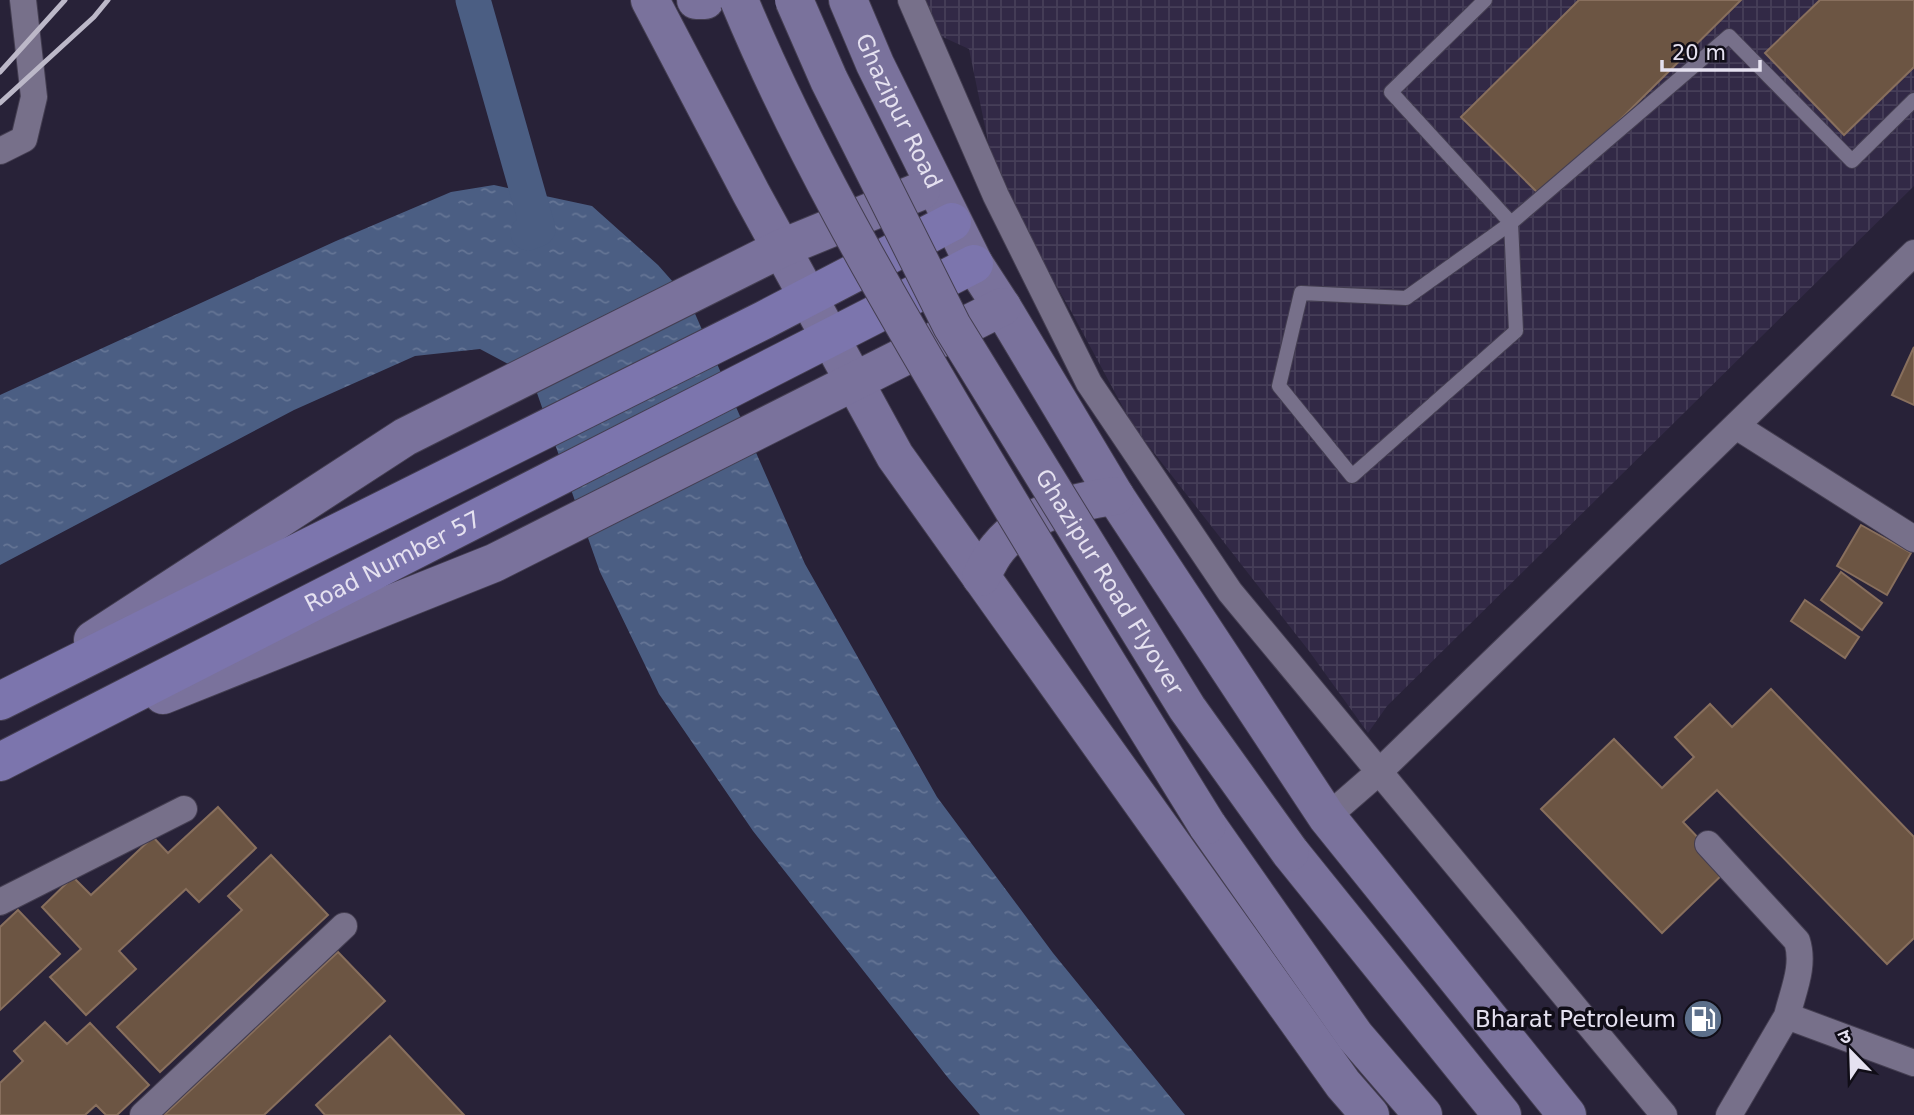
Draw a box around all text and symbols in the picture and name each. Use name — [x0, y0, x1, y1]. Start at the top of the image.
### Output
scale bar — [1662, 28, 1760, 72]
street label: Ghazipur Road — [851, 30, 947, 192]
text: 20 m — [1672, 41, 1726, 65]
street label: Ghazipur Road Flyover — [1030, 464, 1189, 700]
street label: Road Number 57 — [300, 505, 485, 617]
fuel station icon: Bharat Petroleum — [1682, 998, 1724, 1040]
place label: Bharat Petroleum — [1475, 1006, 1676, 1032]
north arrow — [1816, 1017, 1886, 1087]
text: उ — [1835, 1024, 1855, 1049]

